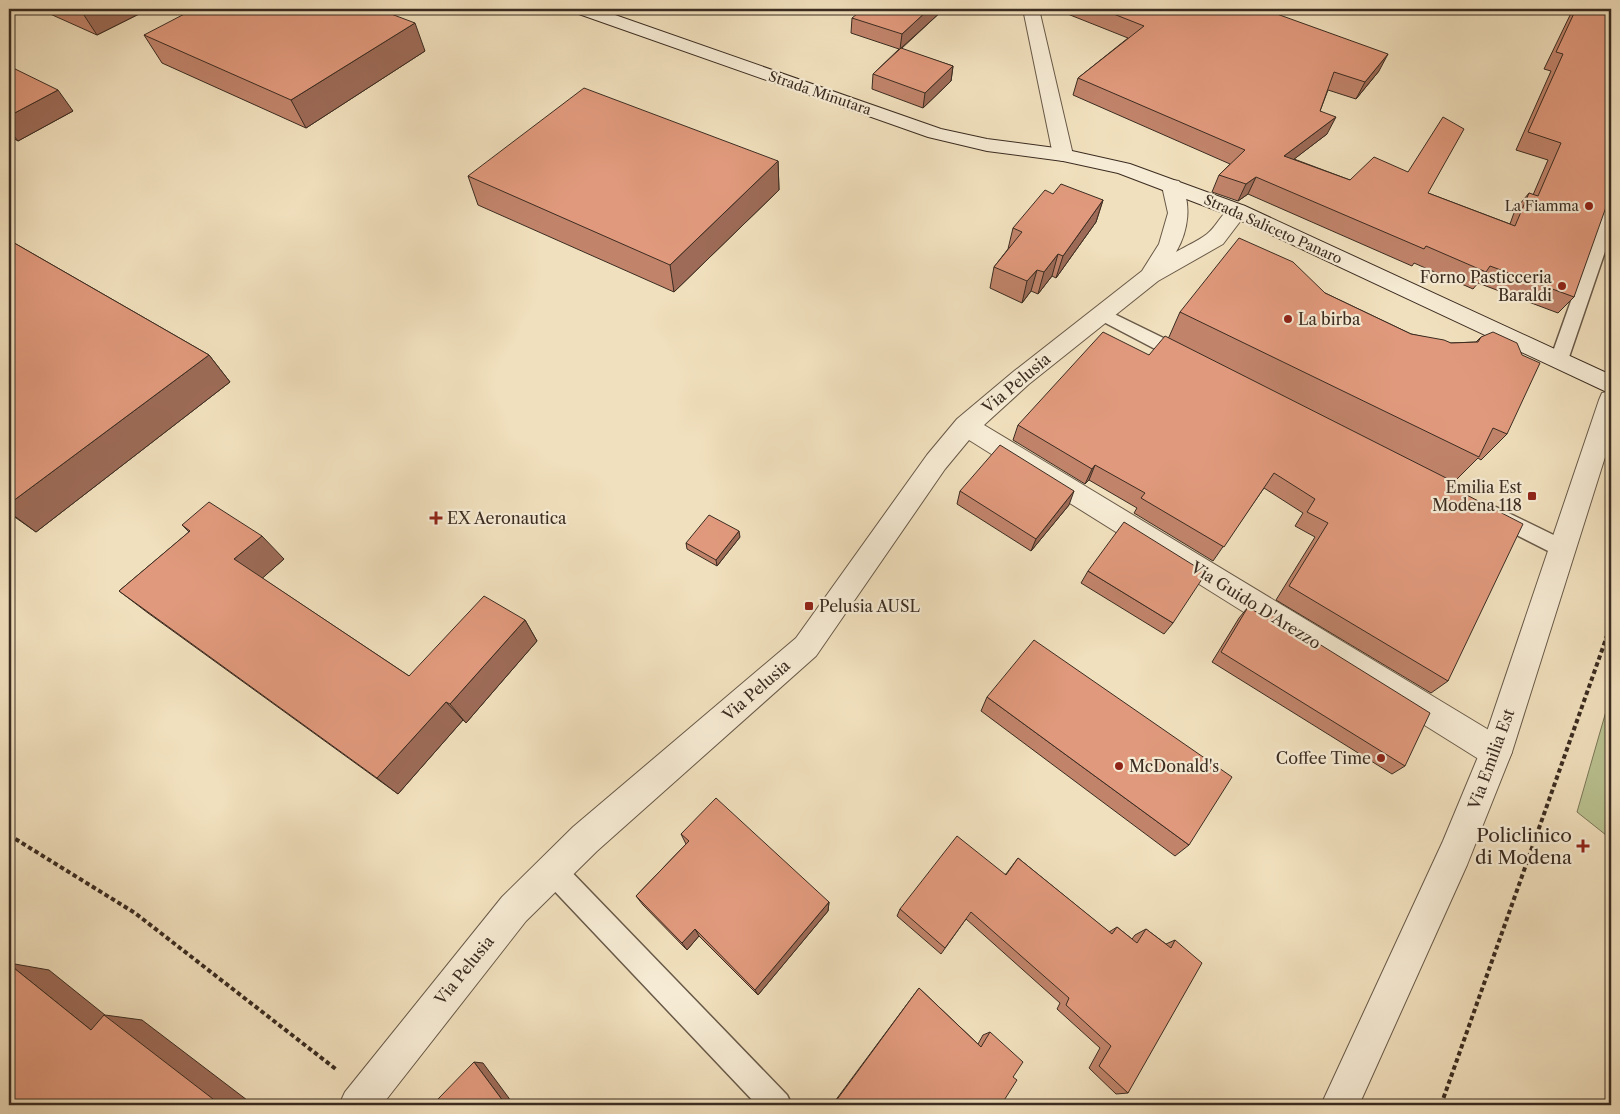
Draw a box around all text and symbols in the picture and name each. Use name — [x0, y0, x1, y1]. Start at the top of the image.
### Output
street label: Strada Minutara — [766, 67, 874, 119]
street label: Strada Saliceto Panaro — [1201, 190, 1345, 268]
place label: La Fiamma — [1505, 197, 1580, 215]
marker: La Fiamma — [1583, 200, 1595, 212]
place label: Forno Pasticceria Baraldi — [1420, 267, 1553, 305]
marker: Forno Pasticceria Baraldi — [1556, 280, 1568, 292]
place label: La birba — [1298, 309, 1361, 329]
marker: La birba — [1282, 313, 1294, 325]
street label: Via Pelusia — [977, 348, 1055, 418]
place label: Emilia Est Modena 118 — [1432, 477, 1522, 515]
marker: Emilia Est Modena 118 — [1526, 490, 1538, 502]
place label: EX Aeronautica — [447, 508, 567, 528]
marker: EX Aeronautica — [429, 511, 443, 525]
street label: Via Guido D'Arezzo — [1186, 556, 1325, 653]
place label: Pelusia AUSL — [819, 596, 920, 616]
marker: Pelusia AUSL — [803, 600, 815, 612]
street label: Via Pelusia — [717, 655, 794, 725]
street label: Via Emilia Est — [1463, 706, 1519, 813]
place label: Coffee Time — [1276, 748, 1371, 768]
marker: Coffee Time — [1375, 752, 1387, 764]
place label: McDonald's — [1129, 756, 1219, 776]
marker: McDonald's — [1113, 760, 1125, 772]
place label: Policlinico di Modena — [1475, 824, 1572, 869]
marker: Policlinico di Modena — [1576, 839, 1590, 853]
street label: Via Pelusia — [430, 931, 498, 1009]

